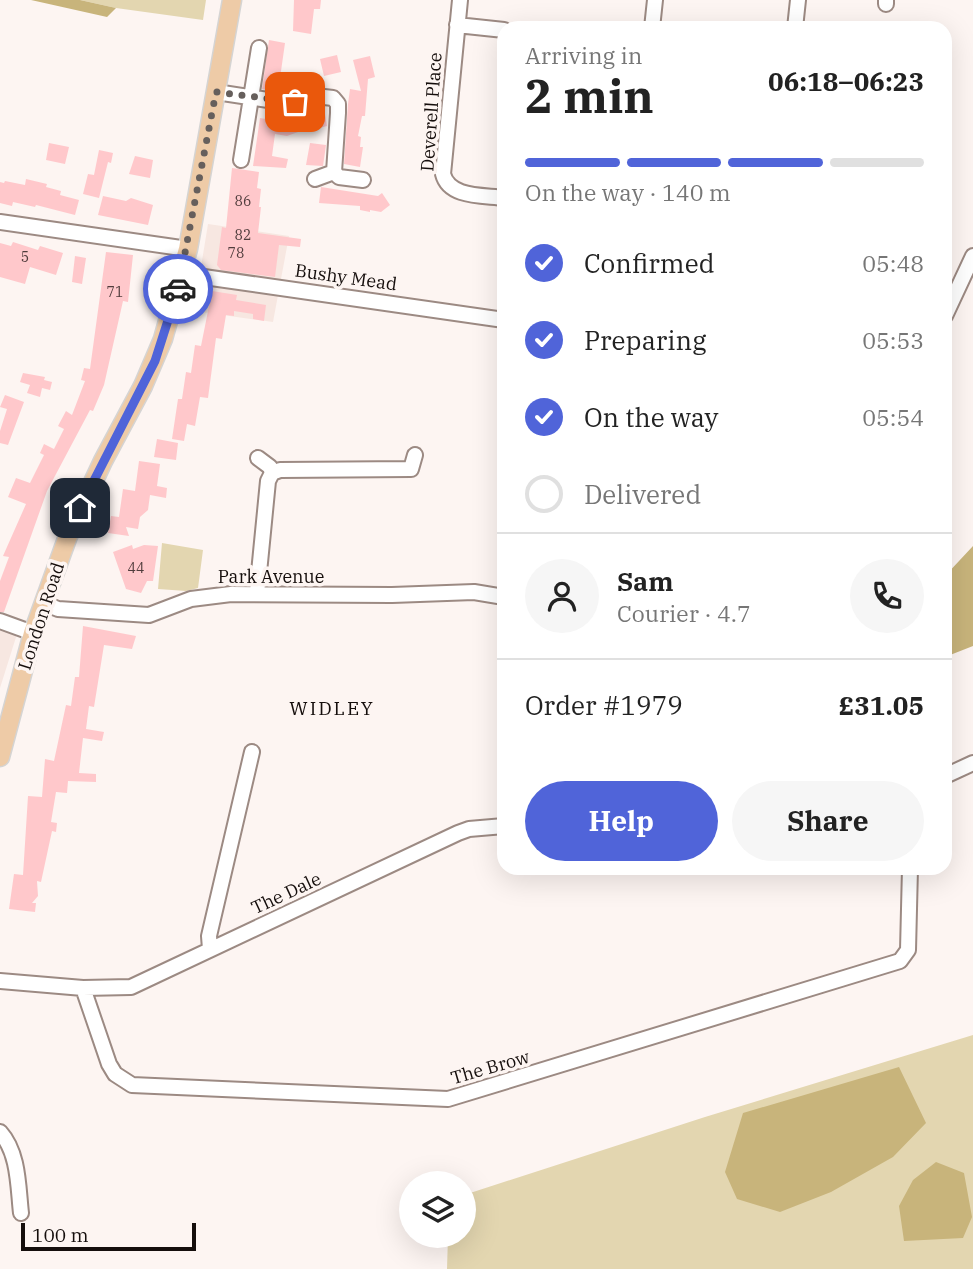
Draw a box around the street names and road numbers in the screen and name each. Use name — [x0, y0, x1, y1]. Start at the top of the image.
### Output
street label: Deverell Place — [415, 52, 447, 172]
street label: Bushy Mead — [293, 258, 399, 296]
street label: London Road — [13, 559, 69, 673]
street label: Park Avenue — [218, 565, 324, 588]
street label: The Dale — [247, 867, 325, 919]
street label: The Brow — [448, 1045, 532, 1089]

